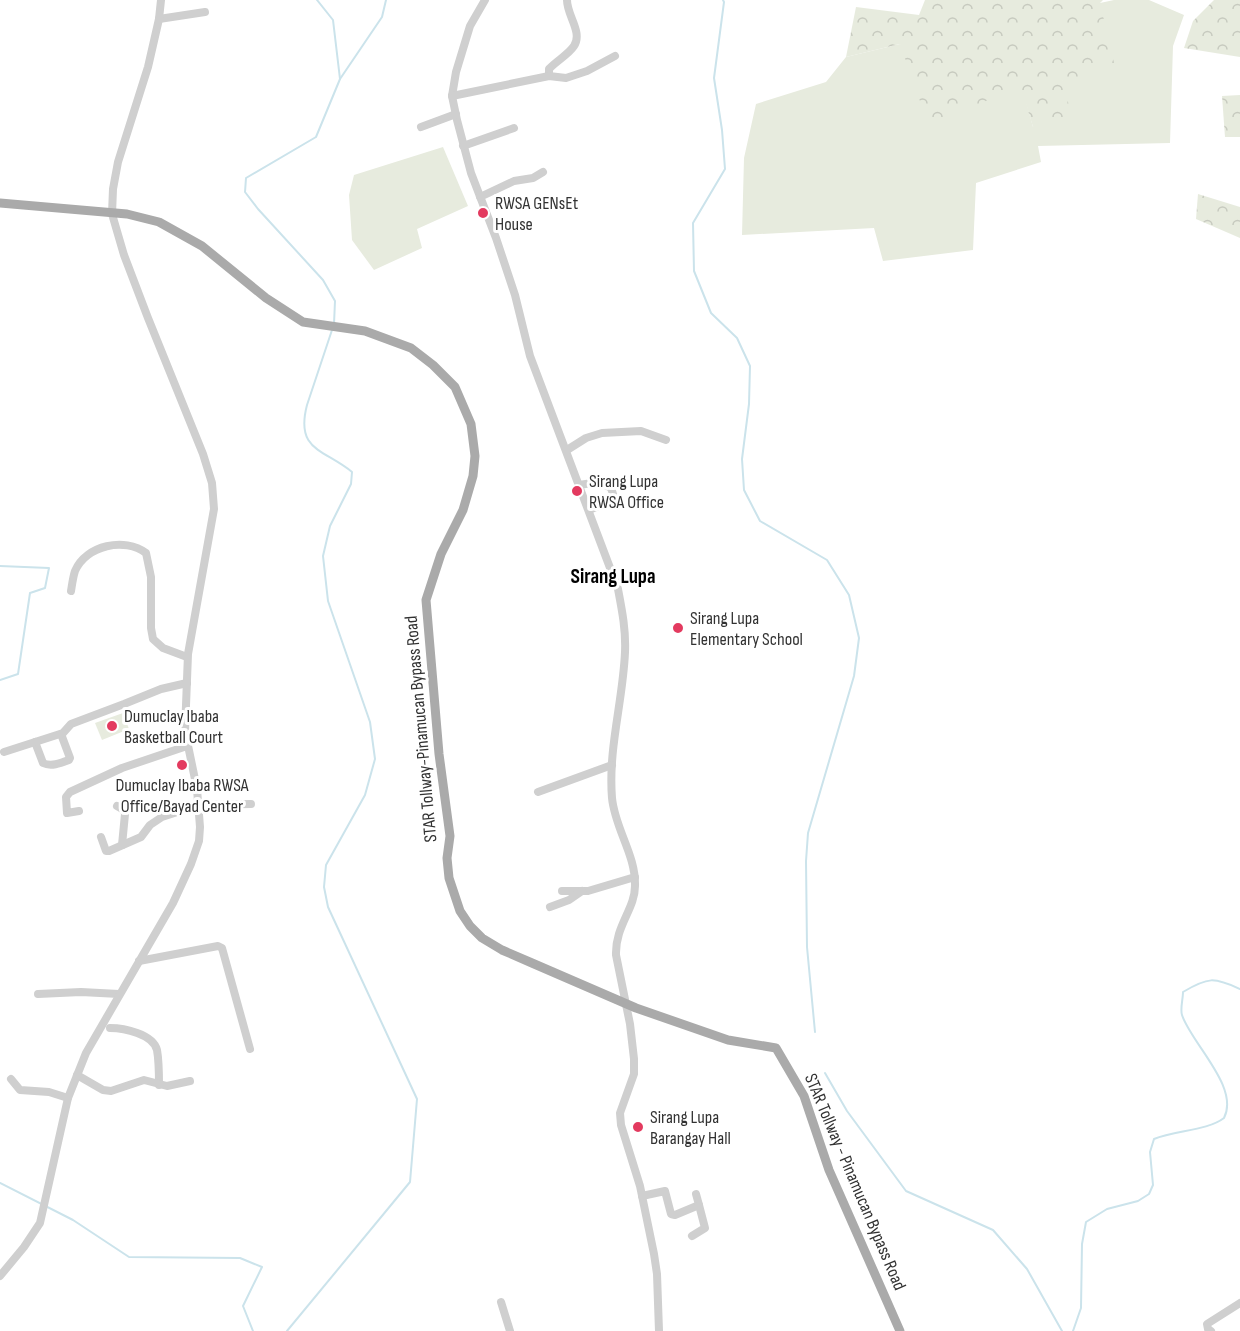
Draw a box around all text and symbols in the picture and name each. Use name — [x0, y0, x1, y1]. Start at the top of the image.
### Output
place label: RWSA GENsEt House — [495, 193, 579, 235]
marker: RWSA GENsEt House — [476, 206, 490, 220]
place label: Sirang Lupa RWSA Office — [589, 471, 664, 513]
marker: Sirang Lupa RWSA Office — [570, 484, 584, 498]
district label: Sirang Lupa — [570, 564, 656, 589]
place label: Sirang Lupa Elementary School — [690, 608, 803, 650]
street label: STAR Tollway-Pinamucan Bypass Road — [401, 615, 441, 843]
marker: Sirang Lupa Elementary School — [671, 621, 685, 635]
place label: Dumuclay Ibaba Basketball Court — [124, 706, 224, 748]
marker: Dumuclay Ibaba Basketball Court — [105, 719, 119, 733]
marker: Dumuclay Ibaba RWSA Office/Bayad Center — [175, 758, 189, 772]
place label: Dumuclay Ibaba RWSA Office/Bayad Center — [115, 775, 249, 817]
street label: STAR Tollway - Pinamucan Bypass Road — [800, 1071, 910, 1293]
place label: Sirang Lupa Barangay Hall — [650, 1107, 731, 1149]
marker: Sirang Lupa Barangay Hall — [631, 1120, 645, 1134]

